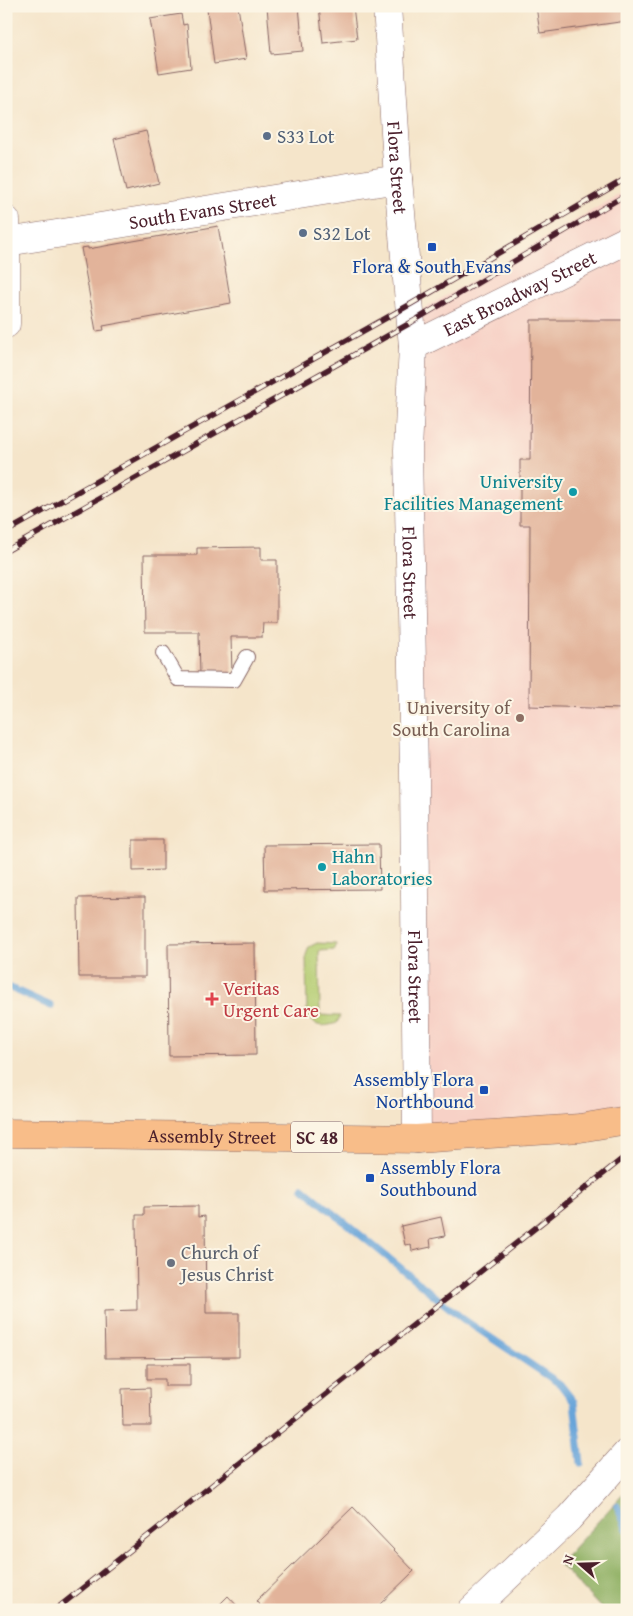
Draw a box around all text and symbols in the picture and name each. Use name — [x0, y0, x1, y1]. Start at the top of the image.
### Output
street label: Flora Street — [380, 120, 415, 216]
place label: S33 Lot — [277, 122, 335, 150]
marker: S33 Lot — [261, 130, 273, 142]
street label: South Evans Street — [127, 185, 279, 236]
place label: S32 Lot — [313, 219, 371, 247]
marker: S32 Lot — [297, 227, 309, 239]
marker: Flora & South Evans — [426, 241, 438, 253]
street label: East Broadway Street — [438, 243, 601, 343]
place label: Flora & South Evans — [353, 252, 511, 280]
place label: University Facilities Management — [384, 467, 564, 517]
marker: University Facilities Management — [567, 486, 579, 498]
street label: Flora Street — [395, 526, 425, 620]
place label: University of South Carolina — [392, 693, 512, 743]
marker: University of South Carolina — [514, 712, 526, 724]
place label: Hahn Laboratories — [332, 842, 432, 892]
marker: Hahn Laboratories — [316, 861, 328, 873]
street label: Flora Street — [401, 930, 430, 1024]
place label: Veritas Urgent Care — [223, 974, 319, 1024]
marker: Veritas Urgent Care — [205, 992, 219, 1006]
place label: Assembly Flora Northbound — [353, 1065, 475, 1115]
marker: Assembly Flora Northbound — [478, 1084, 490, 1096]
street label: Assembly Street — [148, 1121, 276, 1151]
road number: SC 48 — [291, 1122, 343, 1152]
place label: Assembly Flora Southbound — [380, 1153, 501, 1203]
marker: Assembly Flora Southbound — [364, 1172, 376, 1184]
place label: Church of Jesus Christ — [179, 1238, 274, 1288]
marker: Church of Jesus Christ — [165, 1257, 177, 1269]
north arrow — [556, 1538, 606, 1588]
text: N — [557, 1551, 579, 1567]

